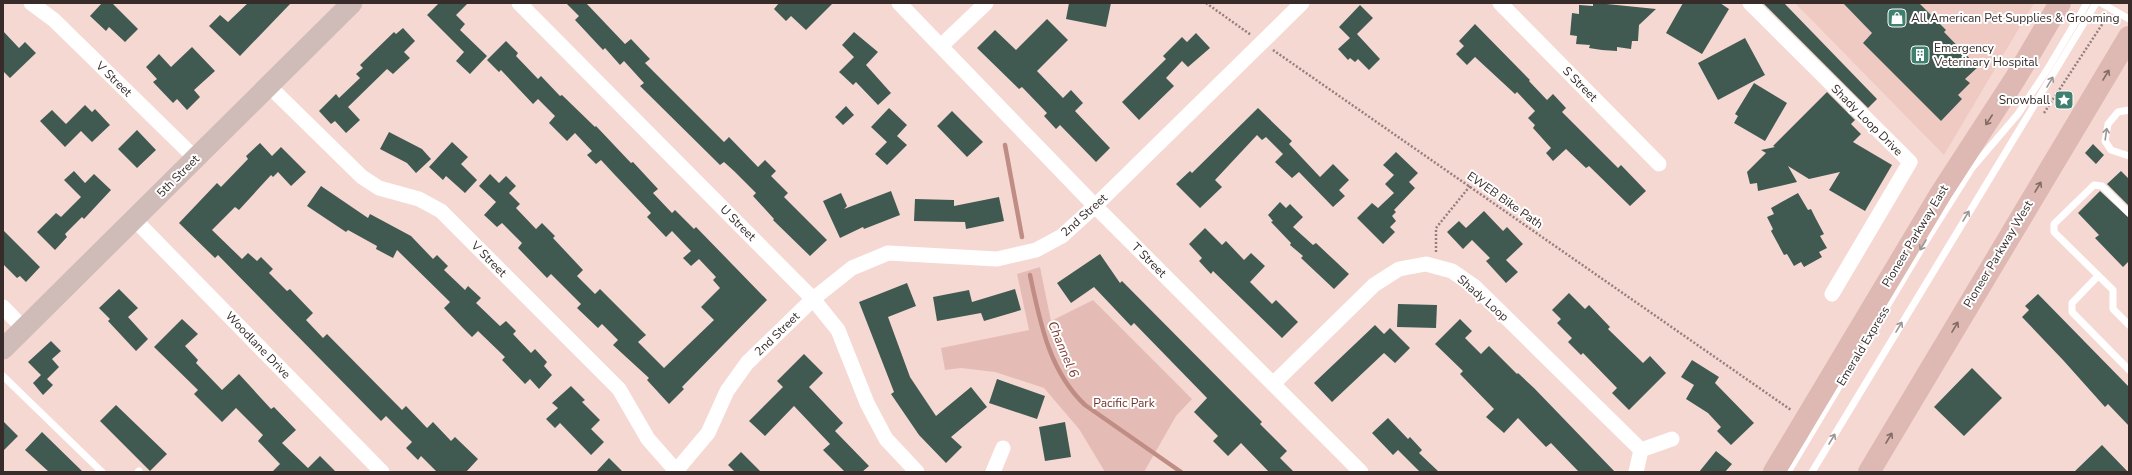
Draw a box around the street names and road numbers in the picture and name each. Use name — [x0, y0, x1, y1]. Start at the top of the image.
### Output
street label: V Street — [92, 57, 136, 101]
street label: S Street — [1559, 63, 1601, 105]
street label: Shady Loop Drive — [1828, 81, 1906, 159]
street label: 5th Street — [153, 151, 203, 201]
street label: EWEB Bike Path — [1464, 168, 1546, 232]
street label: Pioneer Parkway East — [1878, 181, 1952, 290]
street label: 2nd Street — [1058, 190, 1111, 240]
street label: Pioneer Parkway West — [1960, 197, 2037, 310]
street label: U Street — [717, 202, 760, 245]
street label: V Street — [467, 237, 511, 281]
street label: T Street — [1128, 239, 1170, 281]
street label: Shady Loop — [1454, 271, 1512, 325]
street label: Emerald Express — [1833, 303, 1893, 389]
street label: Woodlane Drive — [222, 308, 294, 382]
street label: 2nd Street — [751, 308, 804, 359]

